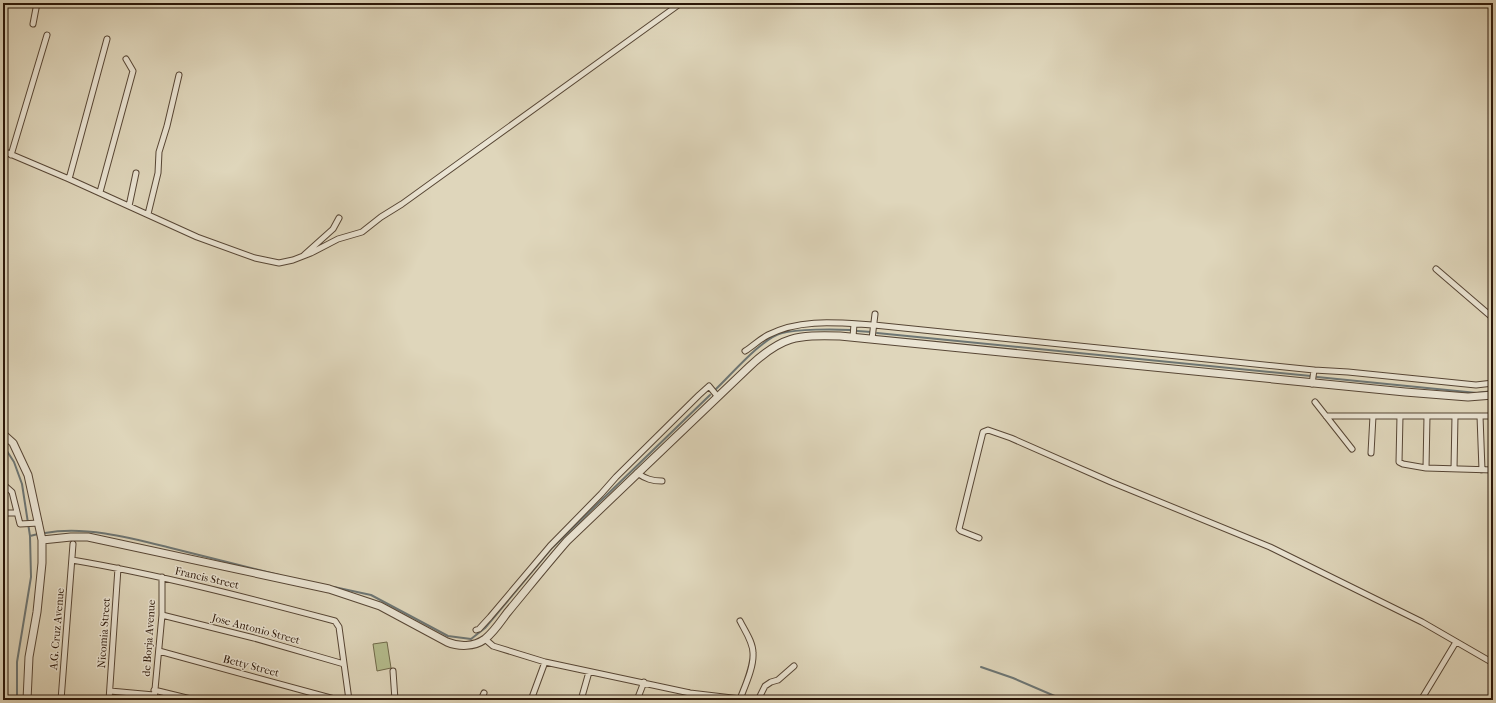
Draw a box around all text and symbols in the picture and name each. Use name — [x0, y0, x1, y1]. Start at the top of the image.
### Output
street label: Francis Street — [174, 564, 240, 592]
street label: A.G. Cruz Avenue — [47, 587, 67, 672]
street label: Nicomia Street — [95, 597, 113, 669]
street label: de Borja Avenue — [140, 599, 158, 677]
street label: Jose Antonio Street — [210, 611, 302, 647]
street label: Betty Street — [221, 652, 281, 680]

